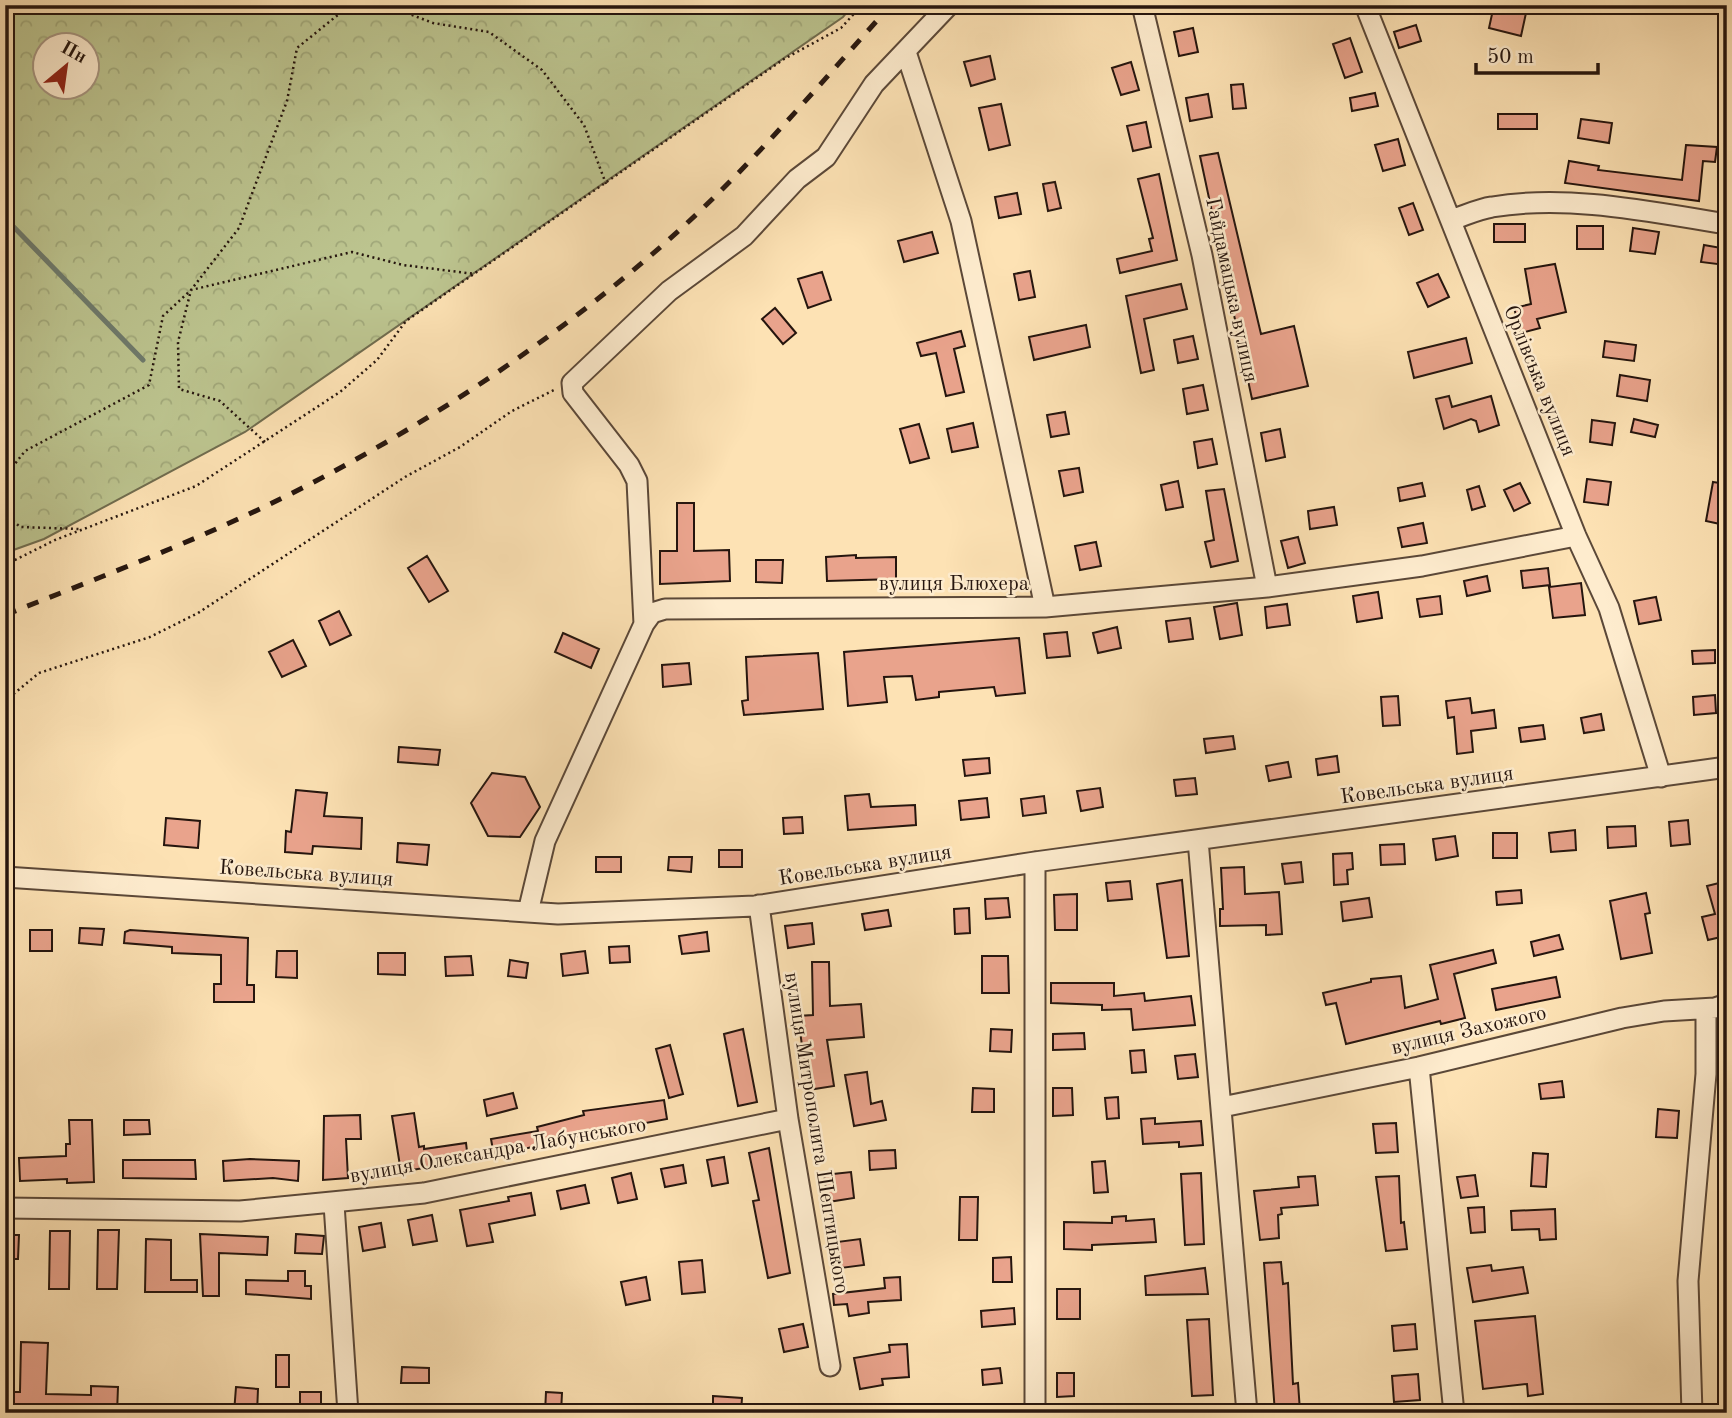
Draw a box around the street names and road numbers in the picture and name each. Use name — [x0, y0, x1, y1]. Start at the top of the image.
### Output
street label: Гайдамацька вулиця — [1201, 196, 1261, 385]
street label: Орлівська вулиця — [1499, 302, 1579, 460]
street label: вулиця Блюхера — [879, 574, 1029, 595]
street label: Ковельська вулиця — [1339, 763, 1515, 809]
street label: Ковельська вулиця — [777, 842, 953, 890]
street label: Ковельська вулиця — [218, 857, 394, 891]
street label: вулиця Митрополита Шептицького — [780, 971, 852, 1295]
street label: вулиця Захожого — [1389, 1003, 1549, 1059]
street label: вулиця Олександра Лабунського — [348, 1115, 648, 1187]

